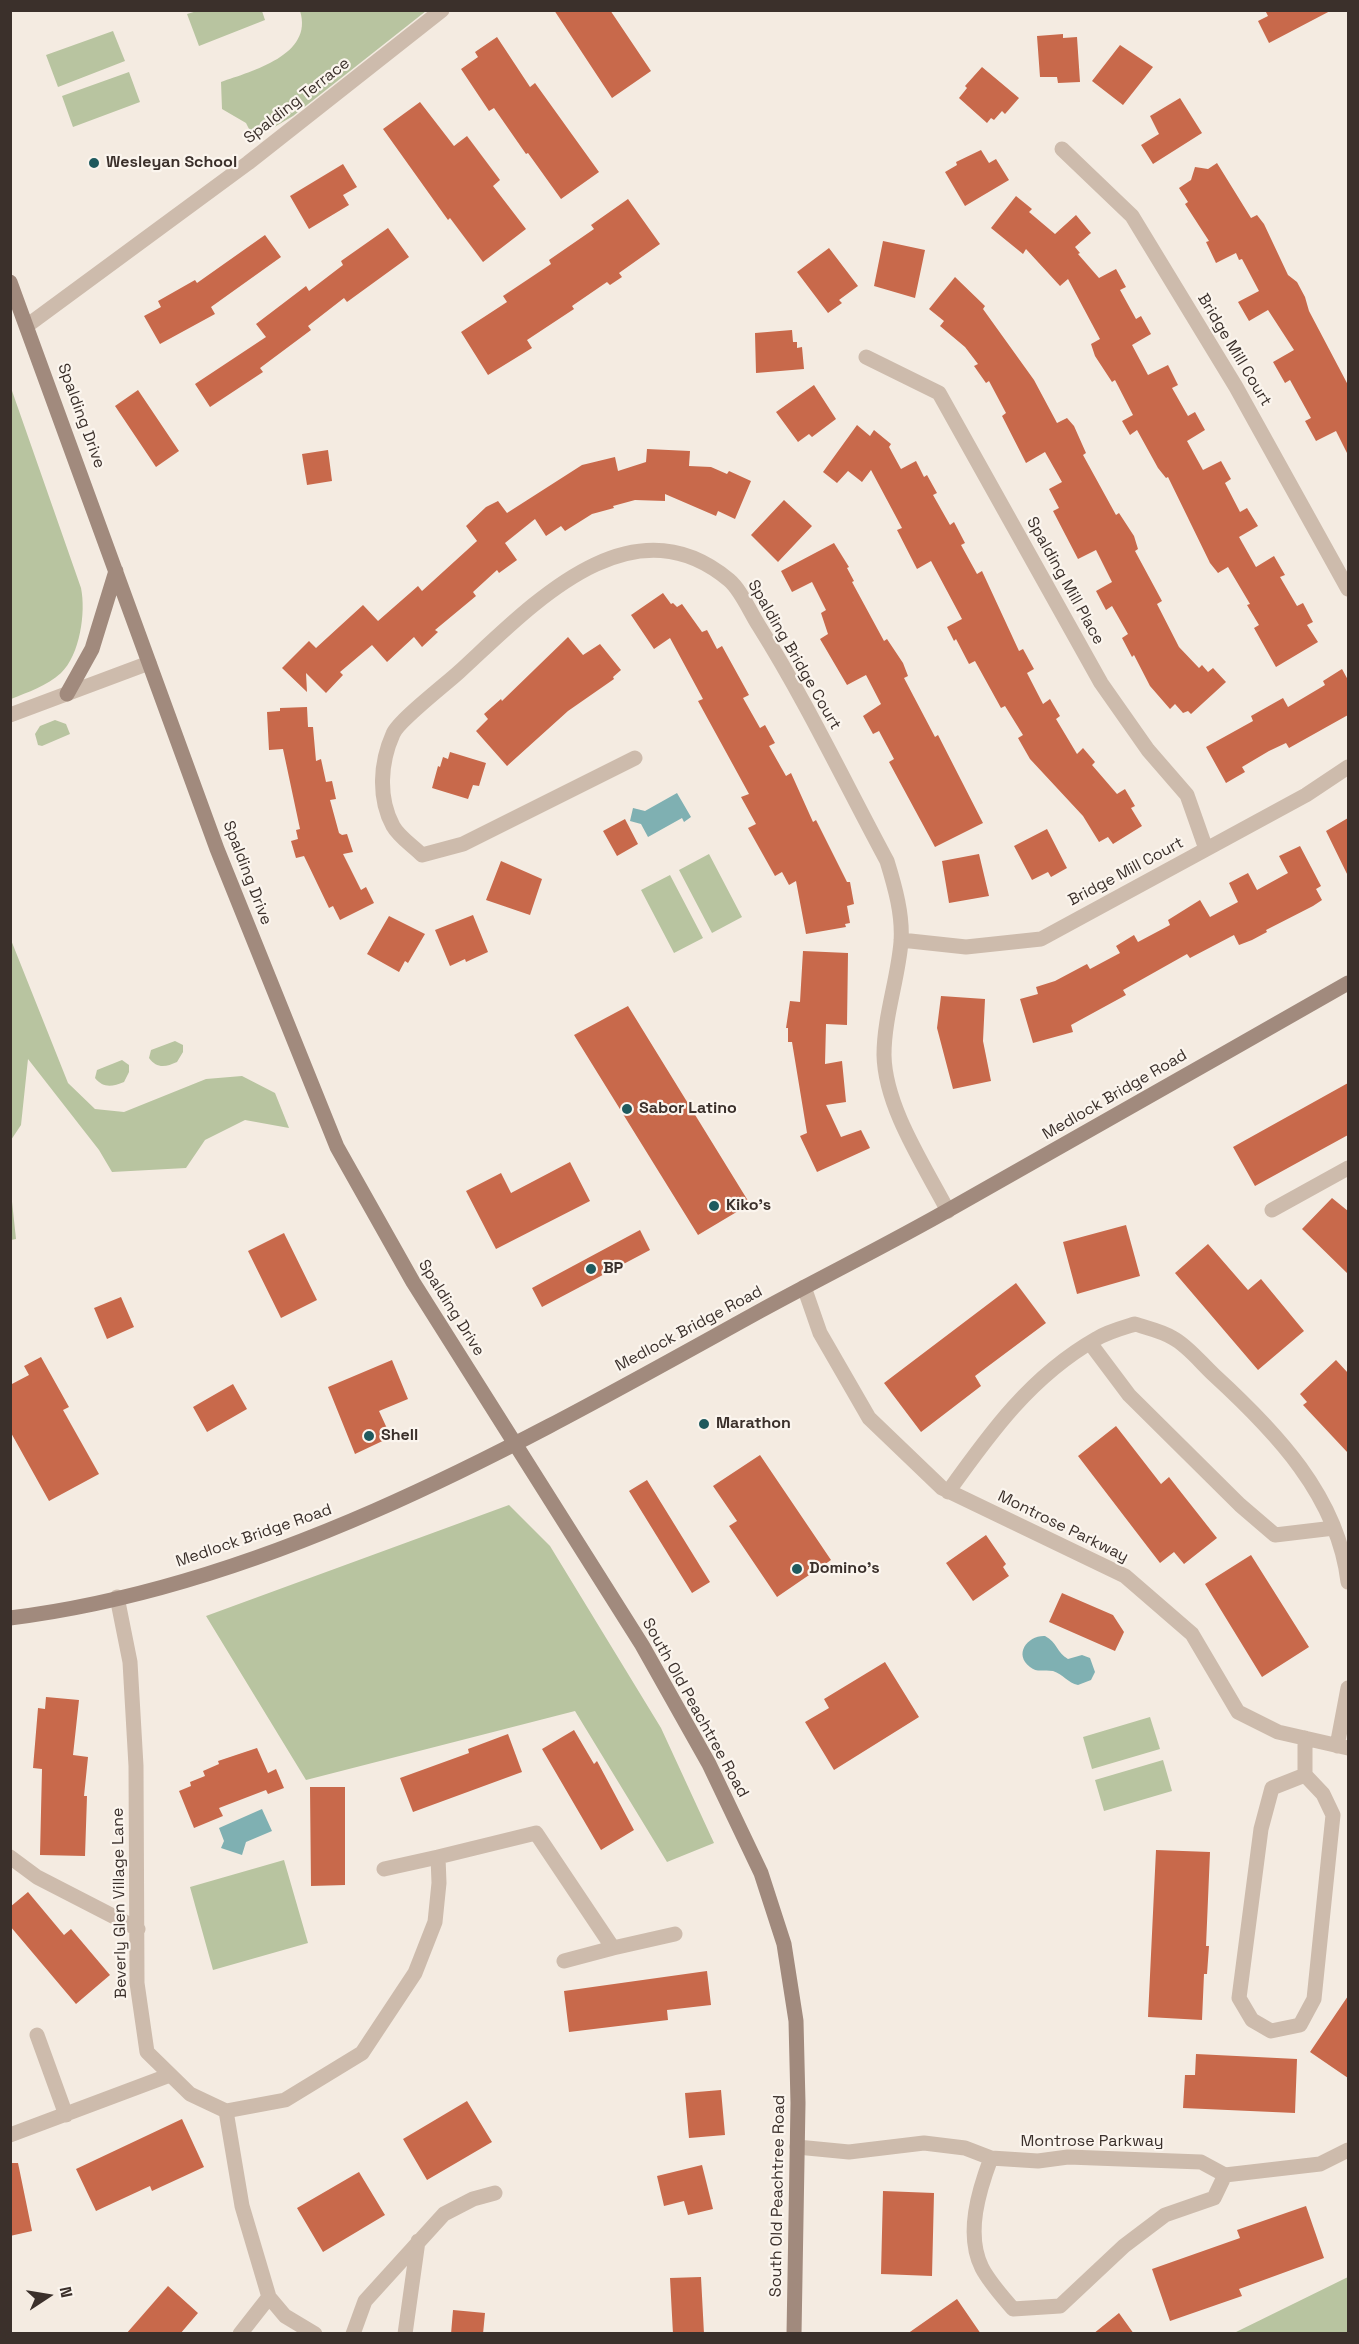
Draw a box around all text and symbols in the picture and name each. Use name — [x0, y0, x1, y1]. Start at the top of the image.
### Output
street label: Spalding Terrace — [240, 54, 354, 148]
place label: Wesleyan School — [106, 153, 237, 173]
marker: Wesleyan School — [87, 156, 101, 170]
street label: Bridge Mill Court — [1193, 290, 1275, 410]
street label: Spalding Drive — [53, 361, 109, 471]
street label: Spalding Mill Place — [1022, 514, 1108, 648]
street label: Spalding Bridge Court — [743, 577, 845, 733]
street label: Spalding Drive — [218, 818, 276, 928]
street label: Bridge Mill Court — [1065, 834, 1187, 910]
street label: Medlock Bridge Road — [1039, 1046, 1191, 1144]
place label: Sabor Latino — [639, 1099, 737, 1119]
marker: Sabor Latino — [620, 1102, 634, 1116]
place label: Kiko's — [726, 1196, 771, 1216]
marker: Kiko's — [707, 1199, 721, 1213]
street label: Spalding Drive — [414, 1256, 488, 1360]
place label: BP — [603, 1259, 623, 1279]
marker: BP — [584, 1262, 598, 1276]
street label: Medlock Bridge Road — [612, 1282, 766, 1376]
place label: Marathon — [716, 1414, 791, 1434]
marker: Marathon — [697, 1417, 711, 1431]
place label: Shell — [381, 1426, 418, 1446]
marker: Shell — [362, 1429, 376, 1443]
street label: Montrose Parkway — [994, 1487, 1132, 1567]
street label: Medlock Bridge Road — [173, 1500, 335, 1572]
place label: Domino's — [809, 1559, 880, 1579]
marker: Domino's — [790, 1562, 804, 1576]
street label: South Old Peachtree Road — [638, 1615, 752, 1801]
street label: Beverly Glen Village Lane — [109, 1807, 131, 1999]
street label: South Old Peachtree Road — [767, 2095, 789, 2297]
street label: Montrose Parkway — [1020, 2132, 1164, 2152]
north arrow — [18, 2266, 78, 2326]
text: N — [55, 2285, 77, 2300]

